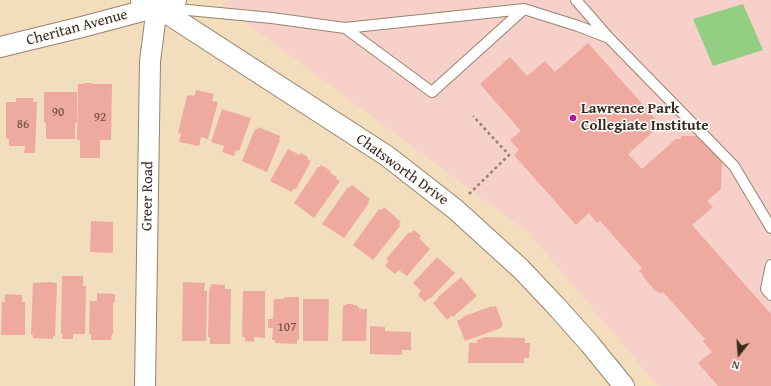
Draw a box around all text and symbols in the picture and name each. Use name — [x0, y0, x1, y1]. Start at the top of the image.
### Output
street label: Cheritan Avenue — [24, 6, 130, 50]
place label: Lawrence Park Collegiate Institute — [581, 100, 709, 135]
house number: 90 — [52, 105, 64, 121]
house number: 92 — [94, 110, 106, 126]
marker: Lawrence Park Collegiate Institute — [568, 113, 578, 123]
house number: 86 — [17, 117, 29, 133]
street label: Chatsworth Drive — [352, 130, 452, 210]
street label: Greer Road — [138, 161, 158, 231]
house number: 107 — [278, 320, 296, 336]
north arrow — [719, 334, 759, 374]
text: N — [730, 357, 741, 374]

